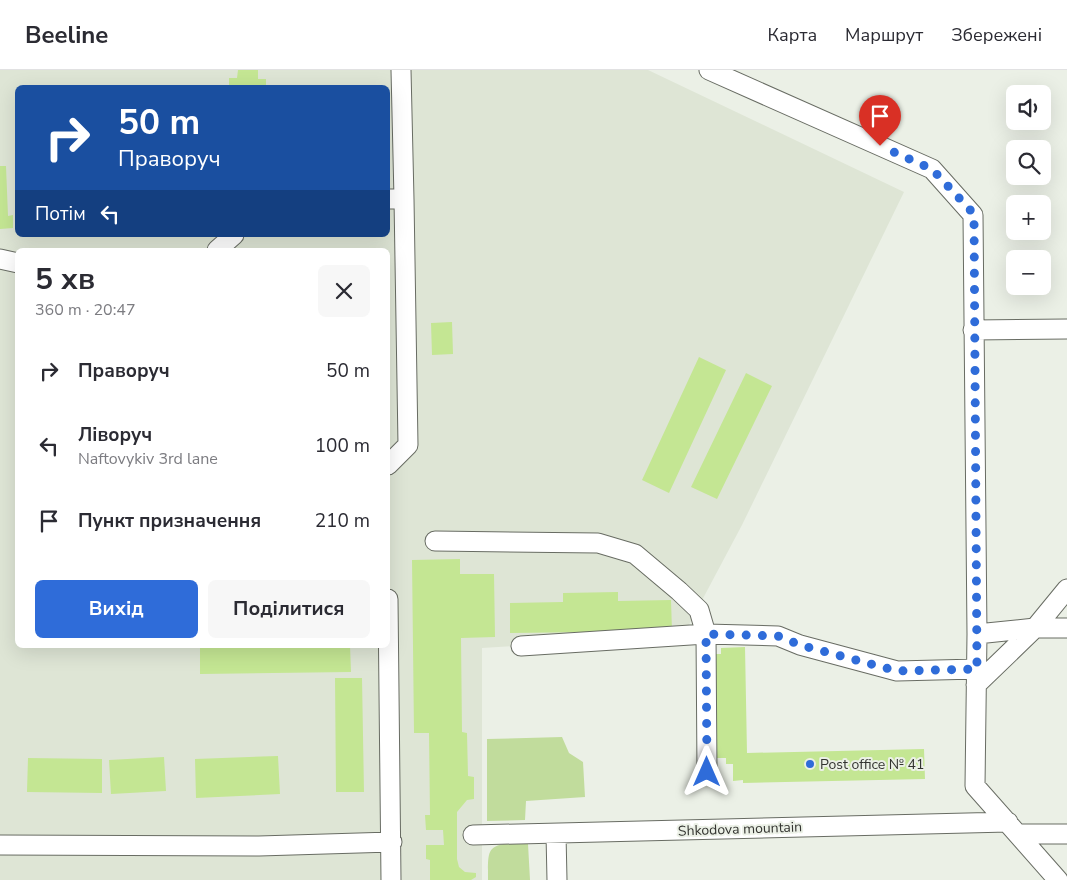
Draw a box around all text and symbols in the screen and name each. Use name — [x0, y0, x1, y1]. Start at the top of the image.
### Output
text: Beeline — [25, 19, 108, 51]
text: Карта — [768, 23, 817, 47]
text: Маршрут — [845, 23, 923, 47]
text: Збережені — [951, 23, 1042, 47]
map controls — [1006, 85, 1051, 295]
button: sound — [1006, 85, 1051, 130]
pin — [859, 95, 901, 146]
text: 50 m — [118, 99, 200, 146]
icon: arrive — [866, 102, 894, 130]
icon: right — [35, 105, 100, 170]
button: search — [1006, 140, 1051, 185]
text: Праворуч — [118, 144, 221, 174]
button: + — [1006, 195, 1051, 240]
icon: left — [96, 200, 124, 228]
text: Потім — [35, 201, 86, 227]
button: − — [1006, 250, 1051, 295]
text: 5 хв — [35, 259, 95, 300]
button: close — [318, 265, 370, 317]
text: 360 m · 20:47 — [35, 299, 136, 321]
icon: right — [35, 357, 63, 385]
text: Праворуч — [78, 358, 170, 384]
text: 50 m — [326, 358, 370, 384]
text: Ліворуч — [78, 422, 152, 448]
icon: left — [35, 432, 63, 460]
text: 100 m — [315, 433, 370, 459]
text: Naftovykiv 3rd lane — [78, 448, 218, 470]
icon: arrive — [35, 507, 63, 535]
text: Пункт призначення — [78, 508, 261, 534]
text: 210 m — [315, 508, 370, 534]
button: Вихід — [35, 580, 198, 638]
button: Поділитися — [208, 580, 370, 638]
position arrow — [680, 745, 732, 797]
place label: Post office № 41 — [820, 755, 924, 774]
marker: Post office № 41 — [804, 758, 816, 770]
street label: Shkodova mountain — [678, 817, 802, 841]

